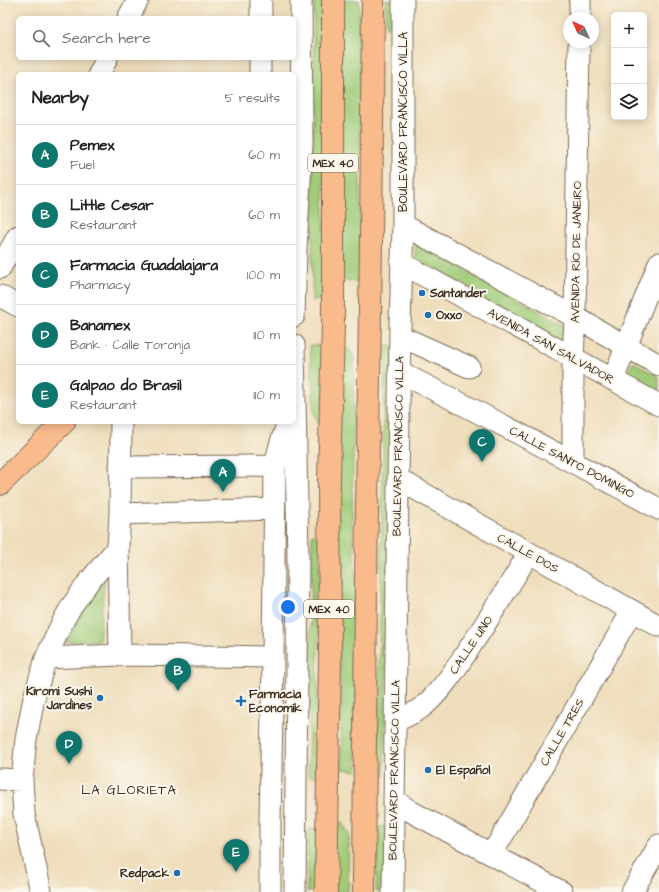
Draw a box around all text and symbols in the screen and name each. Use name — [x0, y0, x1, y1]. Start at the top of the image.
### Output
north arrow — [563, 12, 599, 48]
map controls — [611, 12, 647, 120]
button: + — [611, 12, 647, 48]
search box — [16, 16, 296, 60]
icon: search — [30, 27, 52, 49]
text: Search here — [62, 28, 151, 49]
street label: BOULEVARD FRANCISCO VILLA — [395, 32, 412, 212]
button: − — [611, 48, 647, 84]
button: layers — [611, 84, 647, 120]
text: Nearby — [32, 86, 89, 110]
text: 5 results — [224, 89, 280, 107]
text: Pemex — [70, 135, 115, 156]
text: A — [41, 146, 49, 164]
text: 60 m — [248, 146, 280, 164]
road number: MEX 40 — [308, 154, 358, 172]
text: Fuel — [70, 156, 95, 174]
street label: AVENIDA RÍO DE JANEIRO — [567, 181, 586, 323]
text: Little Cesar — [70, 195, 153, 216]
text: B — [40, 206, 50, 224]
text: 60 m — [248, 206, 280, 224]
text: Restaurant — [70, 216, 137, 234]
text: Farmacia Guadalajara — [70, 255, 218, 276]
text: C — [40, 266, 50, 284]
text: 100 m — [247, 266, 280, 284]
text: Pharmacy — [70, 276, 131, 294]
place label: Santander — [429, 285, 486, 302]
marker: Santander — [417, 288, 427, 298]
street label: AVENIDA SAN SALVADOR — [484, 304, 617, 389]
place label: Oxxo — [436, 307, 462, 324]
marker: Oxxo — [423, 310, 433, 320]
text: Banamex — [70, 315, 130, 336]
text: D — [41, 326, 49, 344]
text: 110 m — [253, 326, 280, 344]
text: Bank · Calle Toronja — [70, 336, 190, 354]
street label: BOULEVARD FRANCISCO VILLA — [388, 355, 409, 536]
text: Galpao do Brasil — [70, 375, 182, 396]
text: E — [41, 386, 49, 404]
text: 110 m — [253, 386, 280, 404]
text: Restaurant — [70, 396, 137, 414]
street label: CALLE SANTO DOMINGO — [506, 422, 637, 503]
pin: C — [469, 429, 495, 462]
pin: A — [210, 459, 236, 492]
street label: CALLE DOS — [494, 529, 562, 578]
your location — [278, 597, 298, 617]
road number: MEX 40 — [304, 600, 354, 618]
street label: CALLE UNO — [446, 613, 497, 678]
pin: B — [165, 658, 191, 691]
street label: BOULEVARD FRANCISCO VILLA — [384, 679, 405, 860]
place label: Kiromi Sushi Jardines — [26, 683, 92, 714]
place label: Farmacia Economik — [249, 686, 302, 717]
marker: Kiromi Sushi Jardines — [95, 693, 105, 703]
street label: CALLE TRES — [536, 695, 589, 769]
marker: Farmacia Economik — [236, 696, 246, 706]
pin: D — [56, 731, 82, 764]
place label: El Español — [436, 762, 490, 780]
marker: El Español — [423, 765, 433, 775]
district label: LA GLORIETA — [81, 781, 177, 799]
pin: E — [223, 839, 249, 872]
place label: Redpack — [120, 865, 170, 883]
marker: Redpack — [172, 868, 182, 878]

